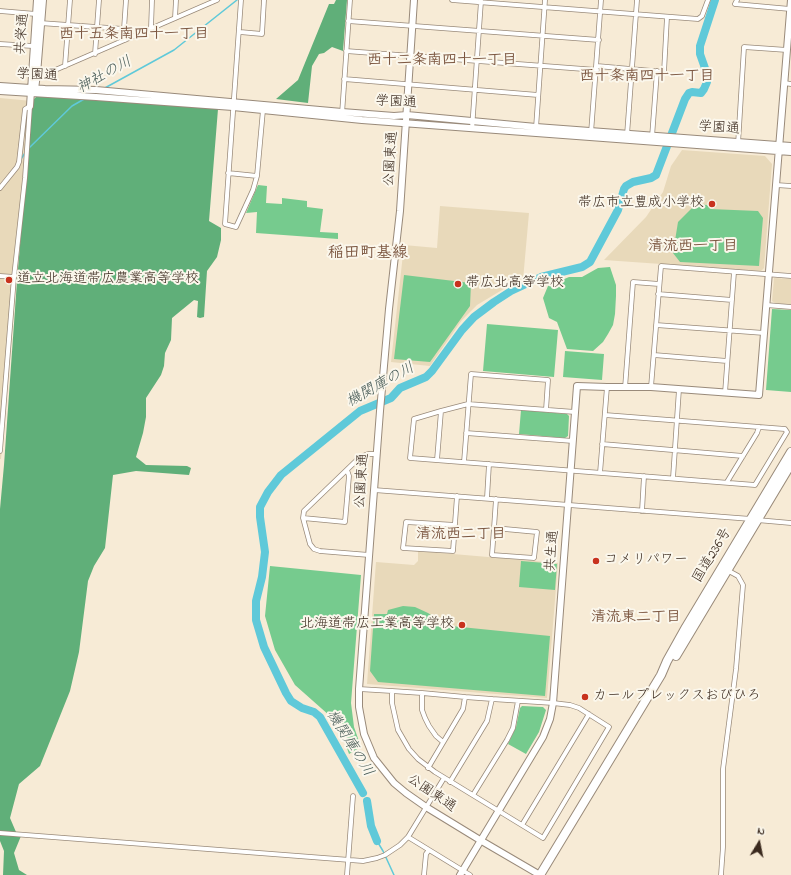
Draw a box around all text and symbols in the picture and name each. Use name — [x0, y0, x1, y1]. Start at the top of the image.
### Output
street label: 共栄通 — [13, 12, 33, 56]
district label: 西十五条南四十一丁目 — [59, 27, 209, 45]
district label: 西十二条南四十一丁目 — [367, 53, 517, 71]
water label: 神社の川 — [74, 54, 136, 98]
street label: 学園通 — [16, 67, 58, 85]
district label: 西十条南四十一丁目 — [580, 69, 714, 87]
street label: 学園通 — [375, 94, 417, 112]
street label: 学園通 — [697, 119, 741, 139]
street label: 公園東通 — [382, 130, 402, 188]
place label: 帯広市立豊成小学校 — [578, 196, 704, 212]
marker: 帯広市立豊成小学校 — [707, 199, 717, 209]
district label: 清流西一丁目 — [648, 239, 738, 257]
district label: 稲田町基線 — [328, 244, 408, 264]
place label: 道立北海道帯広農業高等学校 — [17, 272, 199, 288]
marker: 道立北海道帯広農業高等学校 — [4, 275, 14, 285]
place label: 帯広北高等学校 — [466, 276, 564, 292]
marker: 帯広北高等学校 — [453, 279, 463, 289]
water label: 機関庫の川 — [344, 360, 418, 412]
street label: 公園東通 — [353, 452, 373, 510]
street label: 国道236号 — [690, 526, 736, 586]
district label: 清流西二丁目 — [416, 527, 506, 545]
street label: 共生通 — [543, 529, 563, 573]
place label: コメリパワー — [604, 553, 688, 569]
marker: コメリパワー — [591, 556, 601, 566]
district label: 清流東二丁目 — [591, 610, 681, 628]
place label: 北海道帯広工業高等学校 — [300, 617, 454, 633]
marker: 北海道帯広工業高等学校 — [457, 620, 467, 630]
place label: カールプレックスおびひろ — [593, 689, 761, 705]
marker: カールプレックスおびひろ — [580, 692, 590, 702]
water label: 機関庫の川 — [321, 707, 377, 781]
street label: 公園東通 — [403, 771, 459, 817]
north arrow — [739, 823, 779, 863]
text: N — [756, 823, 766, 840]

